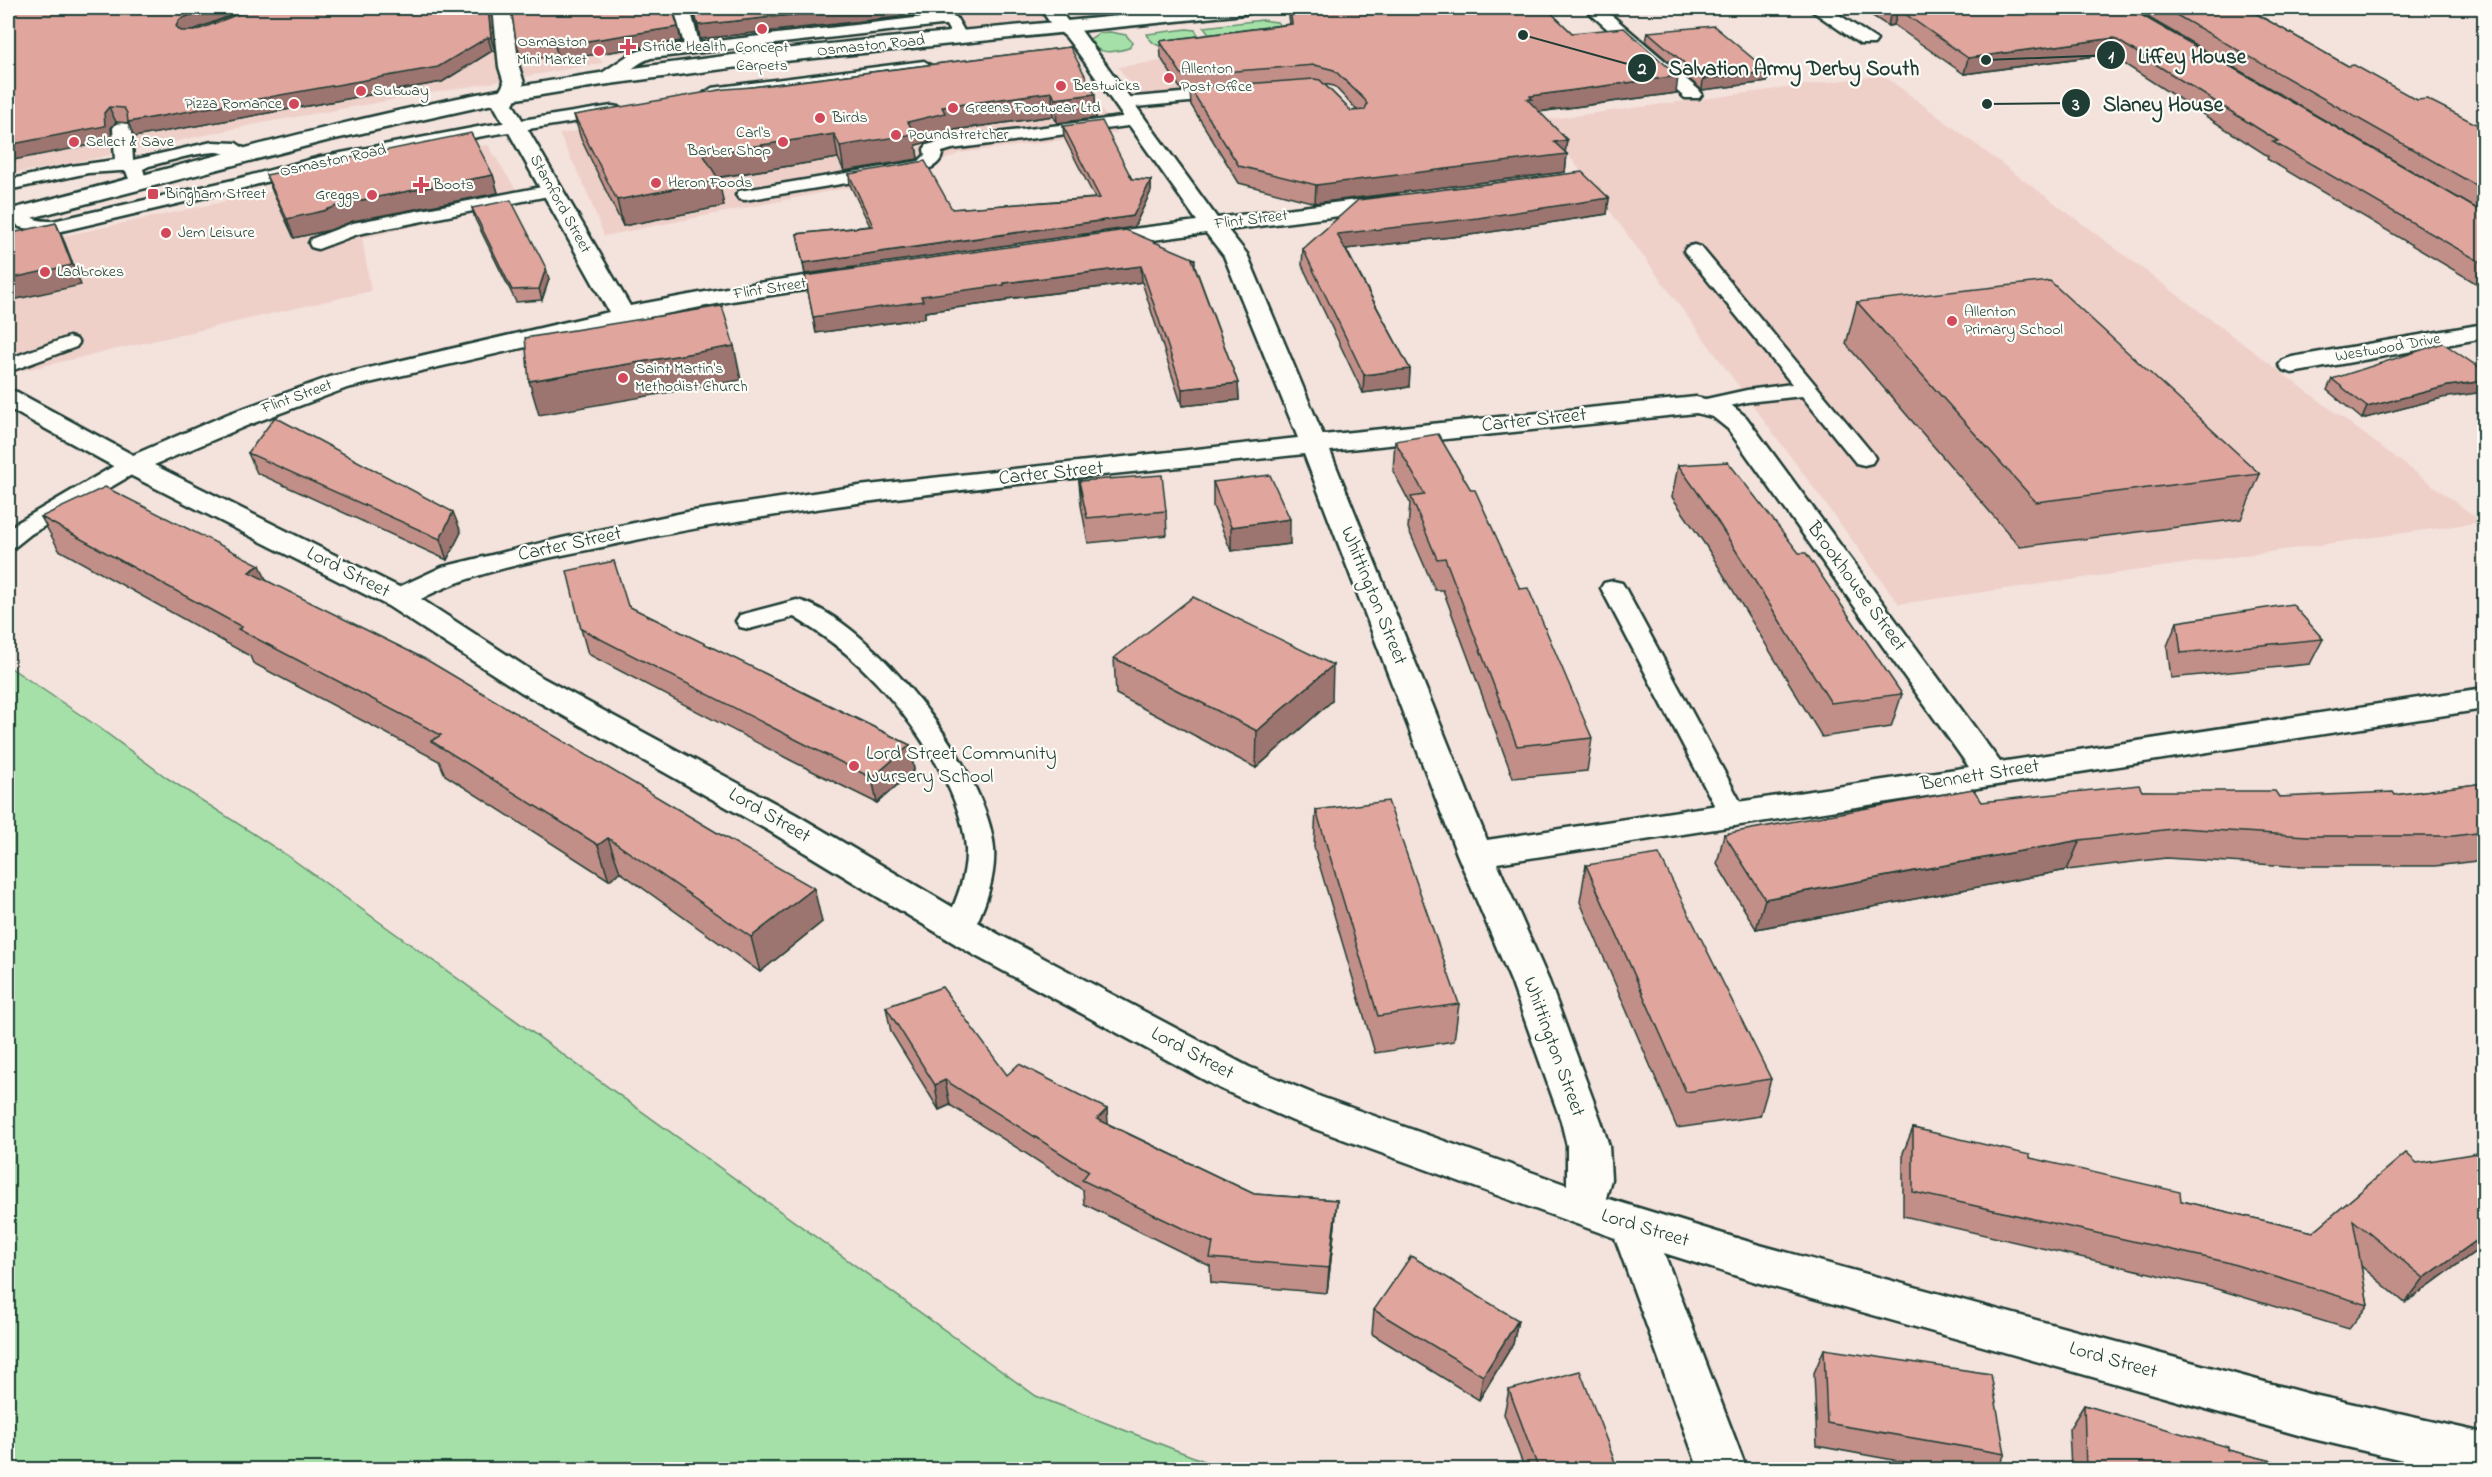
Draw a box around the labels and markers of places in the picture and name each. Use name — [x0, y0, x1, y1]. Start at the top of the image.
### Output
marker: Concept Carpets — [755, 22, 769, 36]
place label: Osmaston Mini Market — [517, 30, 588, 72]
place label: Stride Health — [642, 35, 726, 59]
place label: Concept Carpets — [735, 36, 789, 78]
callout: Liffey House — [2096, 36, 2259, 75]
marker: Stride Health — [619, 38, 637, 56]
marker: Osmaston Mini Market — [592, 44, 606, 58]
callout: Salvation Army Derby South — [1627, 48, 1931, 87]
place label: Allenton Post Office — [1181, 57, 1253, 99]
marker: Allenton Post Office — [1162, 71, 1176, 85]
place label: Bestwicks — [1072, 74, 1140, 98]
place label: Subway — [373, 79, 429, 103]
marker: Bestwicks — [1054, 79, 1068, 93]
marker: Subway — [354, 84, 368, 98]
callout: Slaney House — [2061, 84, 2235, 123]
place label: Pizza Romance — [184, 92, 283, 116]
place label: Greens Footwear Ltd — [965, 96, 1101, 120]
marker: Pizza Romance — [287, 97, 301, 111]
marker: Greens Footwear Ltd — [946, 101, 960, 115]
place label: Birds — [831, 106, 868, 130]
marker: Birds — [813, 111, 827, 125]
place label: Carl's Barber Shop — [686, 121, 771, 163]
place label: Poundstretcher — [908, 123, 1009, 147]
marker: Poundstretcher — [889, 128, 903, 142]
place label: Select & Save — [86, 130, 175, 154]
marker: Select & Save — [67, 135, 81, 149]
marker: Carl's Barber Shop — [776, 135, 790, 149]
place label: Heron Foods — [668, 171, 752, 195]
place label: Boots — [432, 173, 474, 197]
marker: Heron Foods — [649, 176, 663, 190]
marker: Boots — [414, 178, 428, 192]
place label: Bingham Street — [164, 182, 267, 206]
place label: Greggs — [315, 183, 360, 207]
marker: Bingham Street — [146, 187, 160, 201]
marker: Greggs — [365, 188, 379, 202]
place label: Jem Leisure — [178, 221, 256, 245]
marker: Jem Leisure — [159, 226, 173, 240]
place label: Ladbrokes — [57, 260, 124, 284]
marker: Ladbrokes — [38, 265, 52, 279]
place label: Allenton Primary School — [1964, 300, 2063, 342]
marker: Allenton Primary School — [1945, 314, 1959, 328]
place label: Saint Martin's Methodist Church — [635, 357, 748, 399]
marker: Saint Martin's Methodist Church — [616, 371, 630, 385]
place label: Lord Street Community Nursery School — [866, 740, 1057, 792]
marker: Lord Street Community Nursery School — [847, 759, 861, 773]

